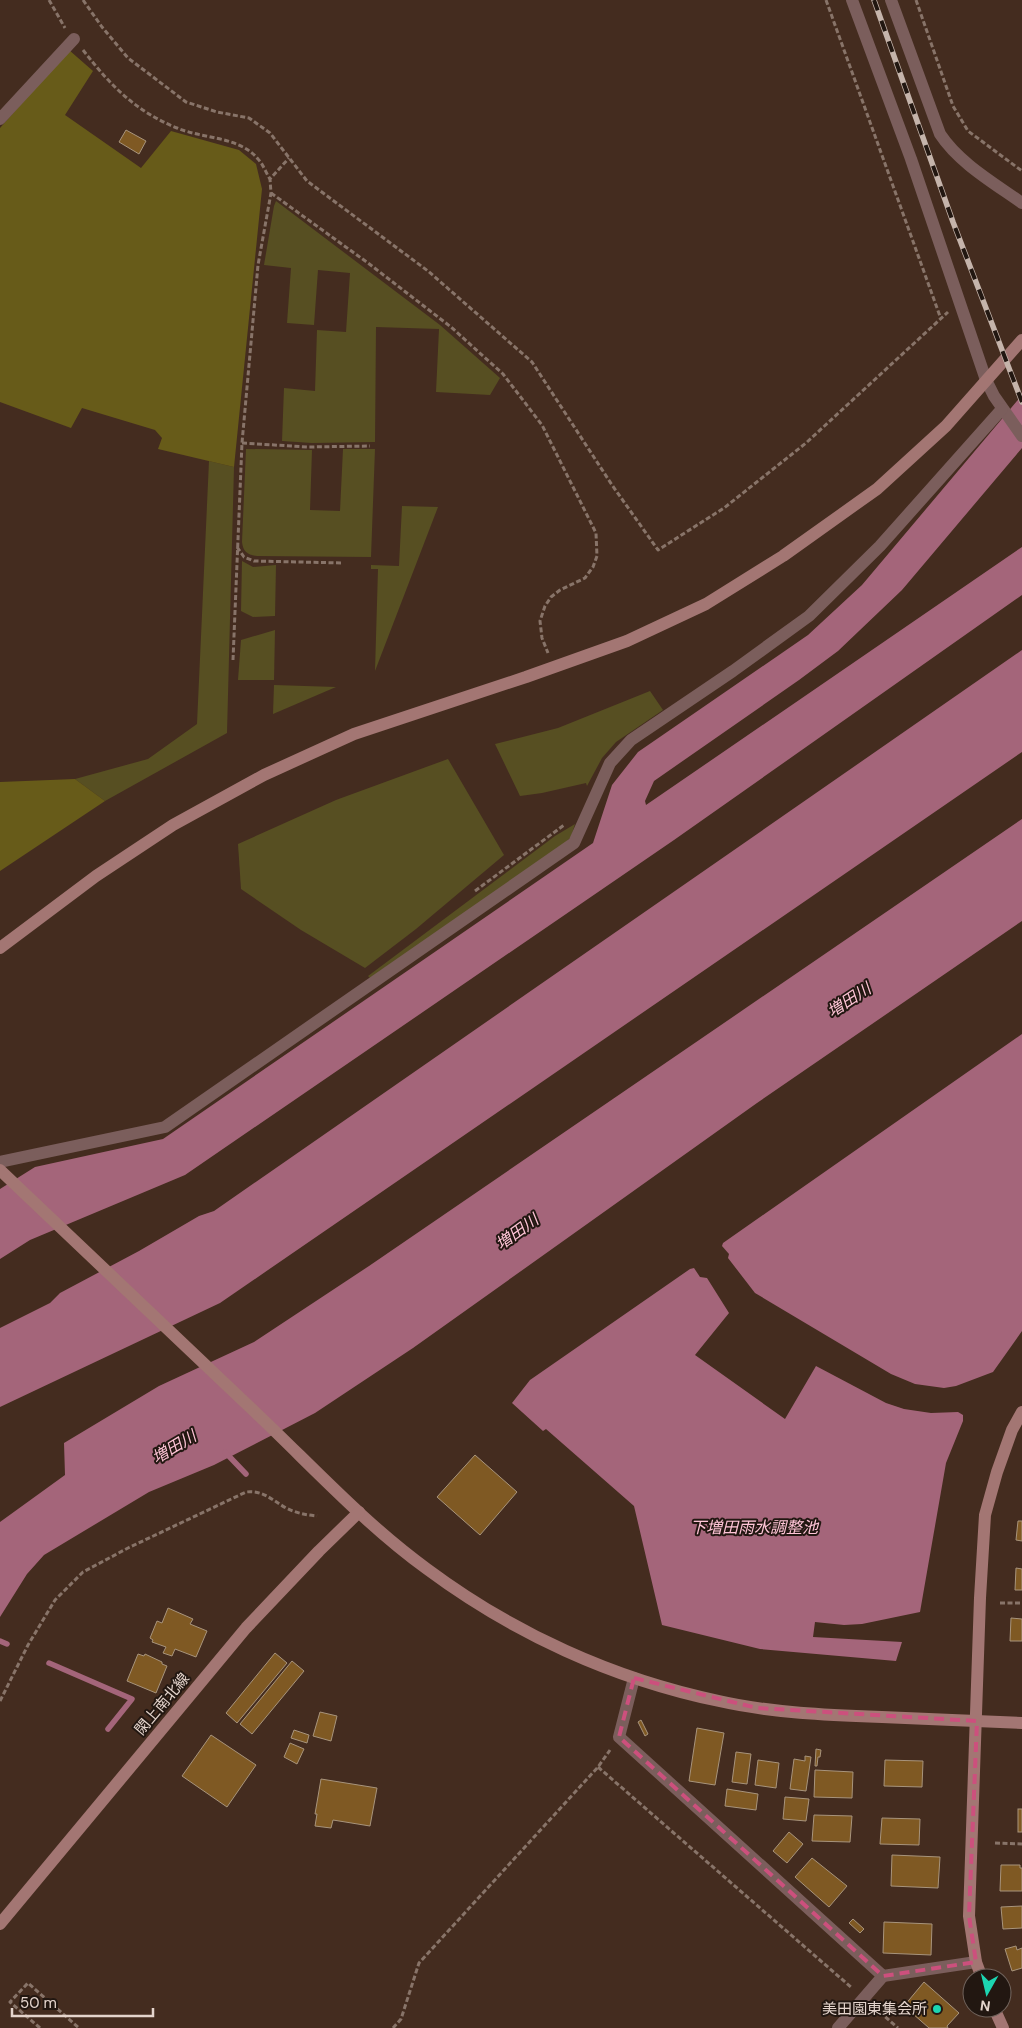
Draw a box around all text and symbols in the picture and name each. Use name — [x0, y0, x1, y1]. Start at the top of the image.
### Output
water label: 増田川 — [823, 977, 877, 1022]
water label: 増田川 — [491, 1208, 544, 1255]
water label: 増田川 — [148, 1425, 202, 1468]
water label: 下増田雨水調整池 — [690, 1517, 820, 1538]
street label: 閖上南北線 — [130, 1669, 194, 1739]
north arrow — [962, 1968, 1012, 2018]
scale bar — [12, 1986, 154, 2018]
text: 50 m — [20, 1993, 57, 2013]
text: N — [979, 1996, 992, 2015]
place label: 美田園東集会所 — [822, 1999, 927, 2019]
marker: 美田園東集会所 — [931, 2003, 943, 2015]

